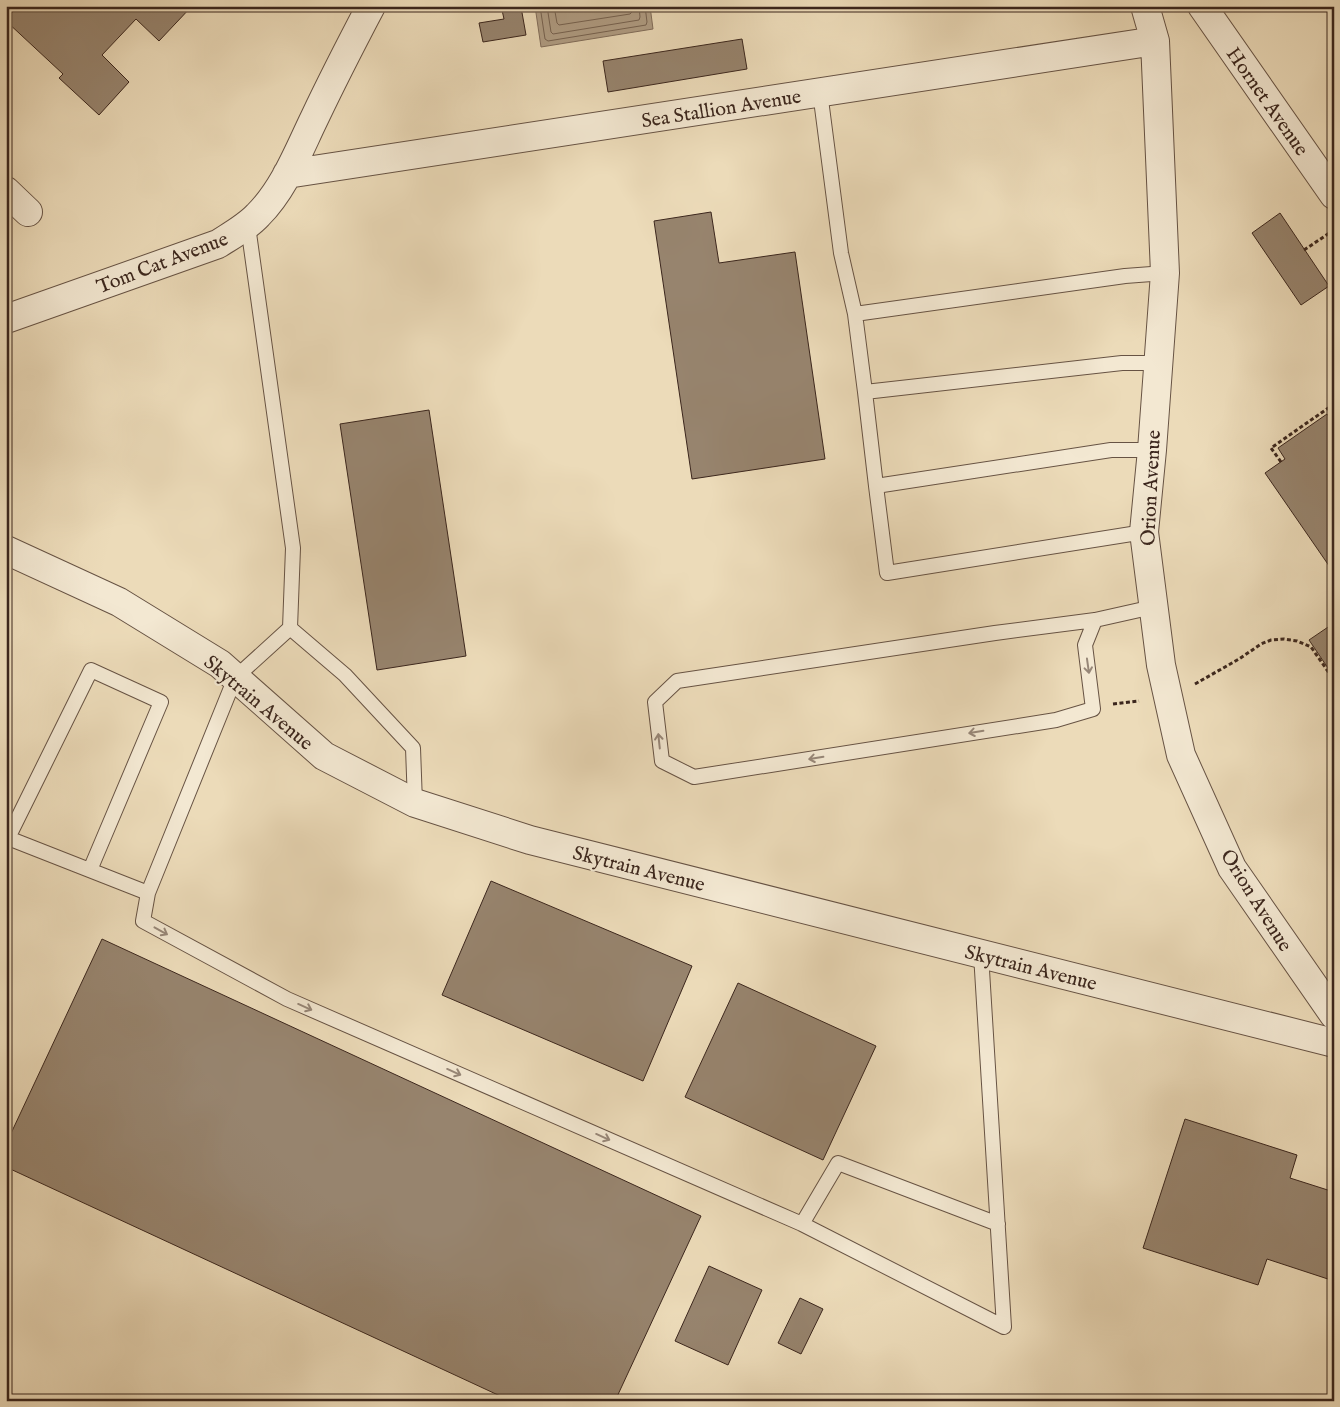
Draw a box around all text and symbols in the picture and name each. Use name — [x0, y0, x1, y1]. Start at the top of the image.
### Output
street label: Hornet Avenue — [1220, 43, 1313, 161]
street label: Sea Stallion Avenue — [640, 85, 803, 134]
street label: Tom Cat Avenue — [93, 227, 232, 300]
street label: Orion Avenue — [1136, 429, 1167, 547]
street label: Skytrain Avenue — [198, 650, 318, 756]
one-way arrow — [1083, 658, 1093, 674]
one-way arrow — [969, 728, 985, 738]
one-way arrow — [655, 733, 664, 749]
one-way arrow — [808, 753, 824, 763]
street label: Skytrain Avenue — [570, 841, 707, 898]
street label: Orion Avenue — [1214, 845, 1297, 957]
one-way arrow — [154, 926, 168, 936]
street label: Skytrain Avenue — [962, 940, 1099, 997]
one-way arrow — [297, 1002, 312, 1012]
one-way arrow — [446, 1067, 461, 1077]
one-way arrow — [595, 1132, 610, 1142]

